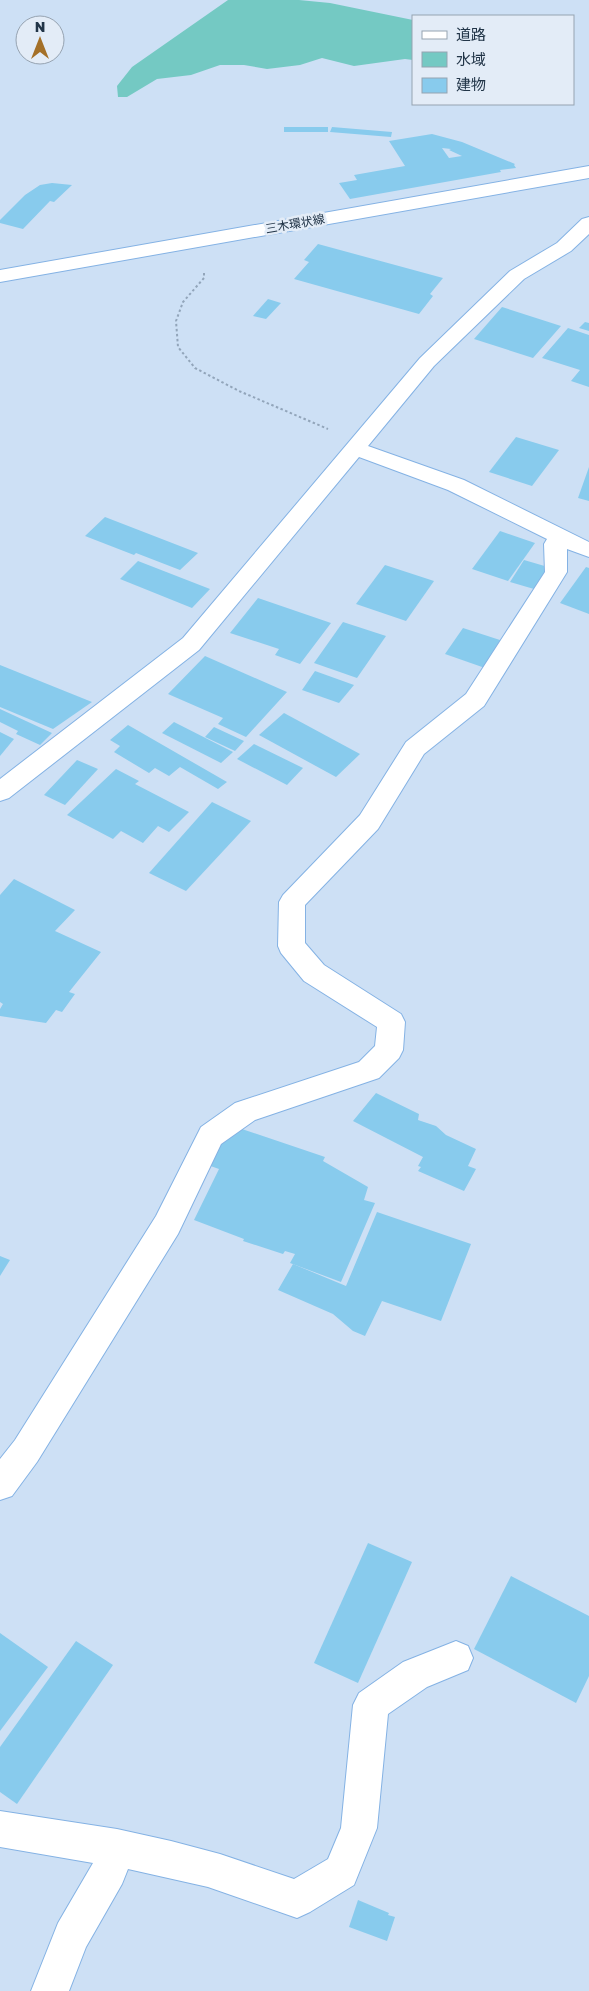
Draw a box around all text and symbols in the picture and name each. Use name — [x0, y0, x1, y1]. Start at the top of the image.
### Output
north arrow — [15, 15, 65, 65]
legend — [412, 15, 574, 105]
text: N — [35, 18, 45, 35]
text: 道路 — [456, 25, 486, 43]
text: 水域 — [456, 50, 486, 68]
text: 建物 — [456, 75, 486, 93]
street label: 三木環状線 — [264, 211, 326, 236]

